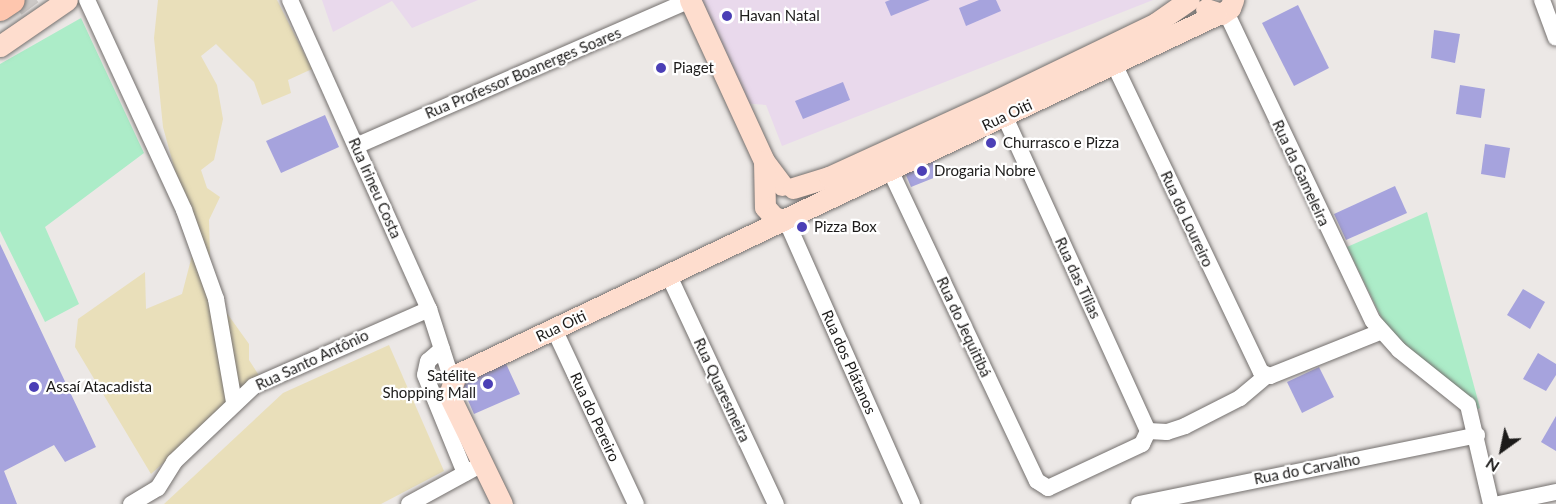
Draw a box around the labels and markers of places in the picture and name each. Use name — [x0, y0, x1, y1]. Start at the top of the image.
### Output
place label: Havan Natal — [739, 7, 820, 25]
marker: Havan Natal — [720, 9, 734, 23]
place label: Piaget — [673, 59, 714, 77]
marker: Piaget — [654, 61, 668, 75]
place label: Churrasco e Pizza — [1003, 134, 1119, 152]
marker: Churrasco e Pizza — [984, 136, 998, 150]
place label: Drogaria Nobre — [934, 162, 1036, 180]
marker: Drogaria Nobre — [915, 164, 929, 178]
place label: Pizza Box — [814, 218, 877, 236]
marker: Pizza Box — [795, 220, 809, 234]
place label: Satélite Shopping Mall — [382, 366, 476, 401]
marker: Satélite Shopping Mall — [481, 377, 495, 391]
place label: Assaí Atacadista — [46, 378, 153, 396]
marker: Assaí Atacadista — [27, 380, 41, 394]

